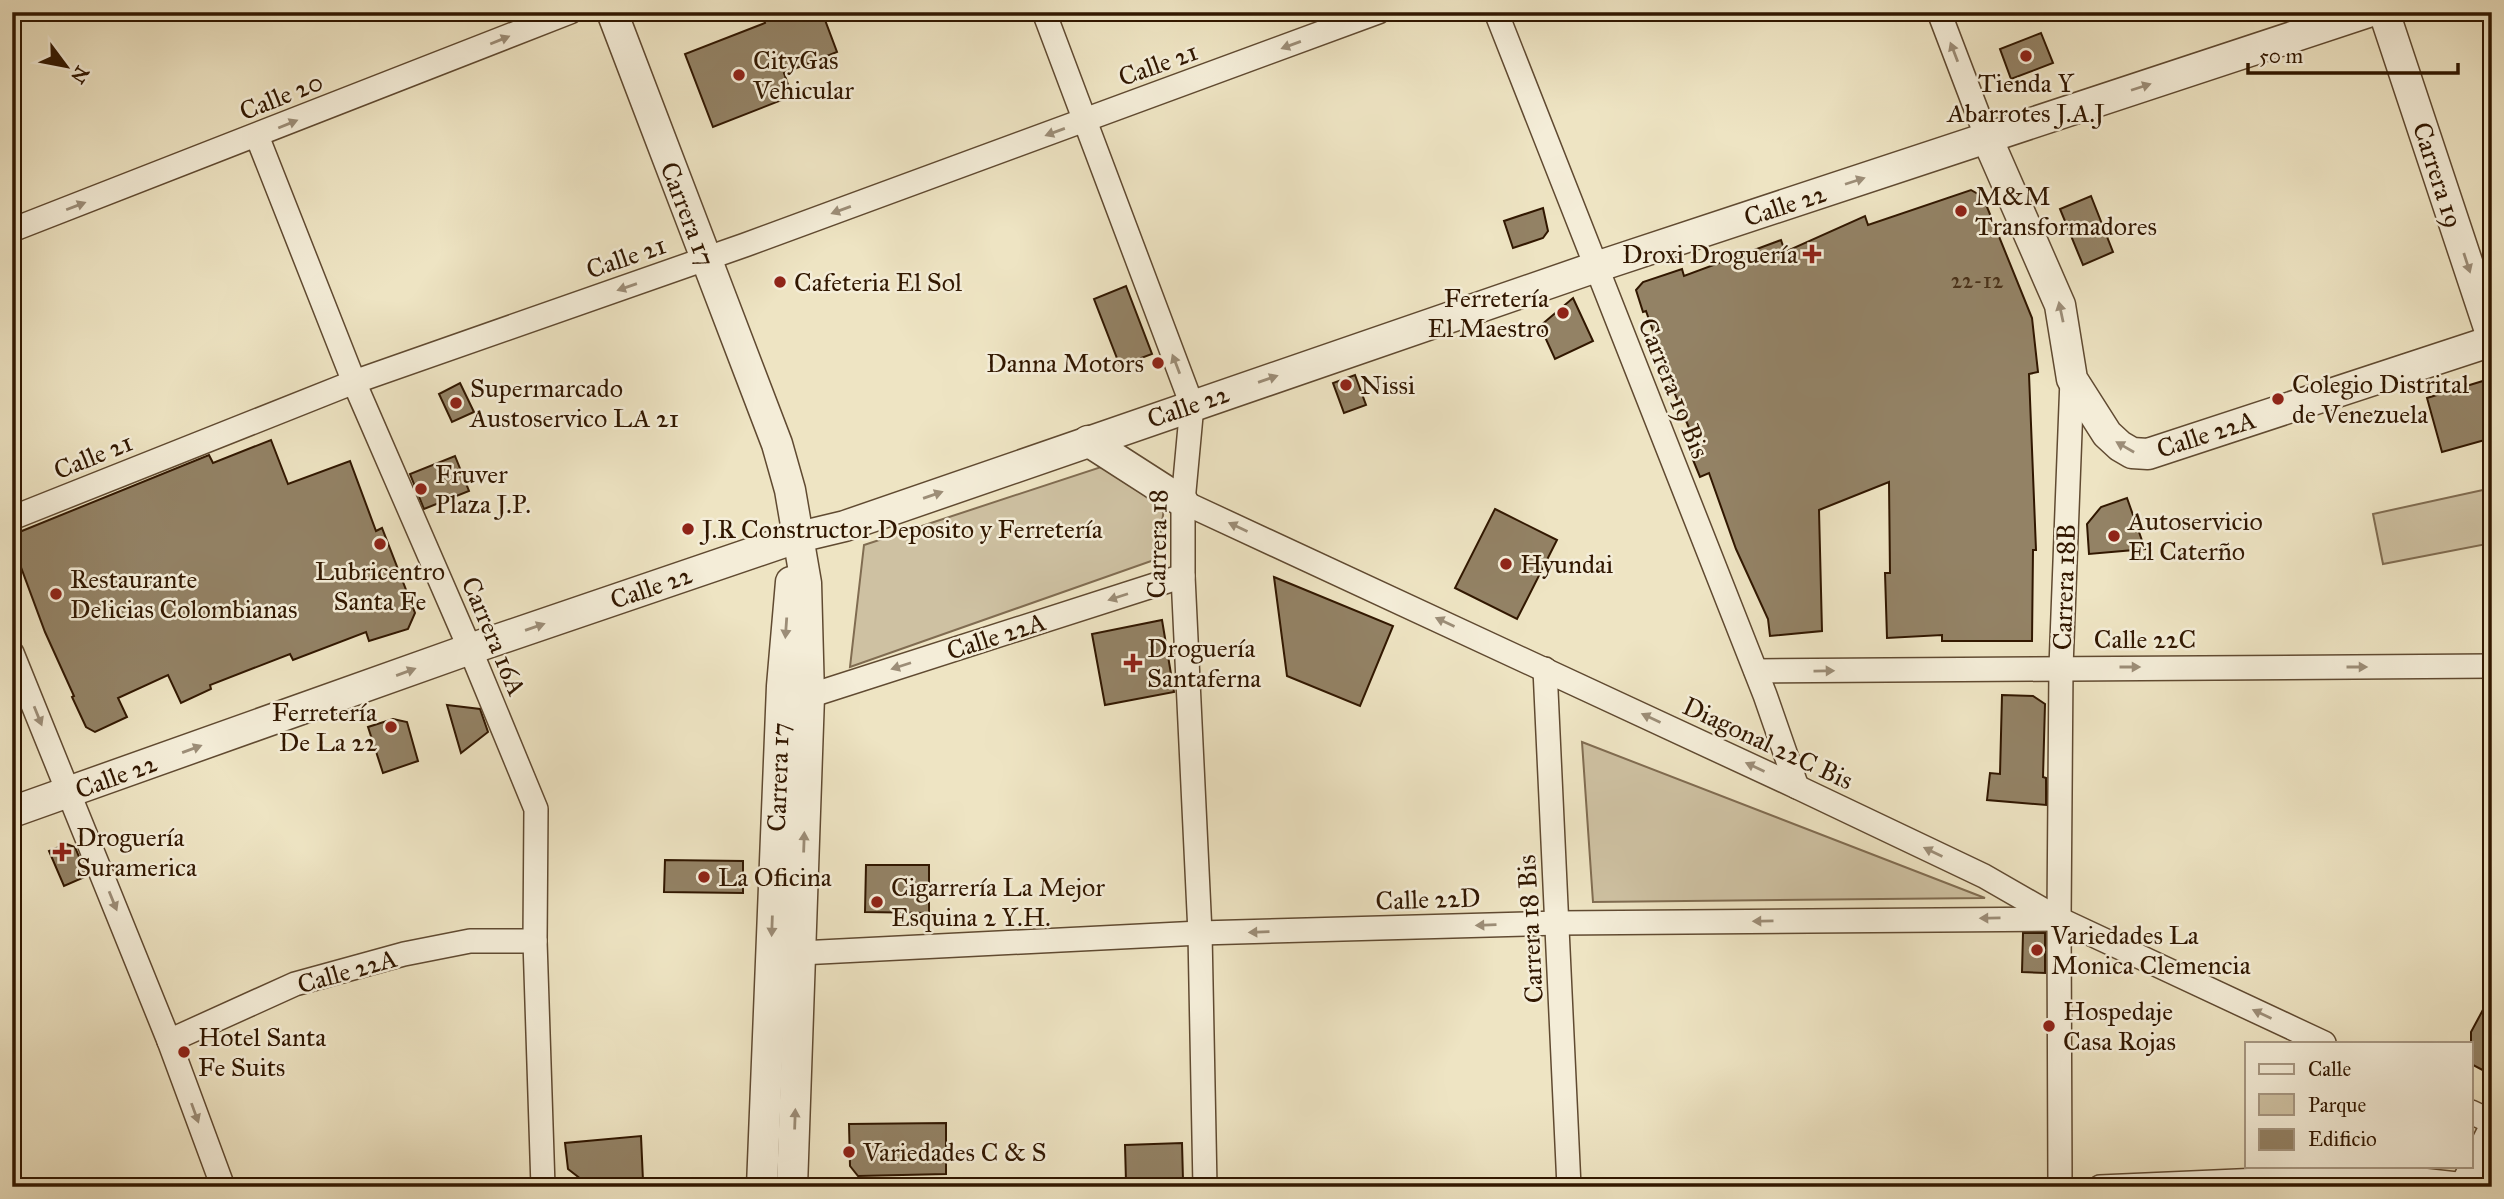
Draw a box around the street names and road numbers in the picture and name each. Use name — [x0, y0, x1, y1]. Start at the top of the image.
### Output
street label: Calle 21 — [1114, 35, 1202, 93]
street label: Calle 20 — [235, 65, 327, 127]
street label: Carrera 19 — [2406, 118, 2470, 232]
street label: Carrera 17 — [653, 157, 723, 271]
street label: Calle 22 — [1740, 177, 1830, 233]
street label: Calle 21 — [582, 228, 670, 286]
street label: Carrera 19 Bis — [1631, 313, 1717, 463]
street label: Calle 22 — [1143, 377, 1233, 435]
street label: Calle 22A — [2152, 403, 2260, 465]
street label: Calle 21 — [49, 426, 137, 486]
street label: Carrera 18 — [1140, 489, 1174, 599]
street label: Carrera 18B — [2046, 523, 2082, 651]
street label: Calle 22 — [606, 558, 696, 616]
street label: Carrera 16A — [455, 572, 534, 701]
street label: Calle 22A — [942, 605, 1050, 667]
street label: Calle 22C — [2094, 623, 2196, 655]
street label: Diagonal 22C Bis — [1678, 690, 1858, 796]
street label: Carrera 17 — [760, 722, 796, 832]
street label: Calle 22 — [71, 746, 161, 806]
street label: Carrera 18 Bis — [1510, 854, 1550, 1004]
street label: Calle 22D — [1375, 881, 1481, 917]
street label: Calle 22A — [293, 941, 401, 1000]

